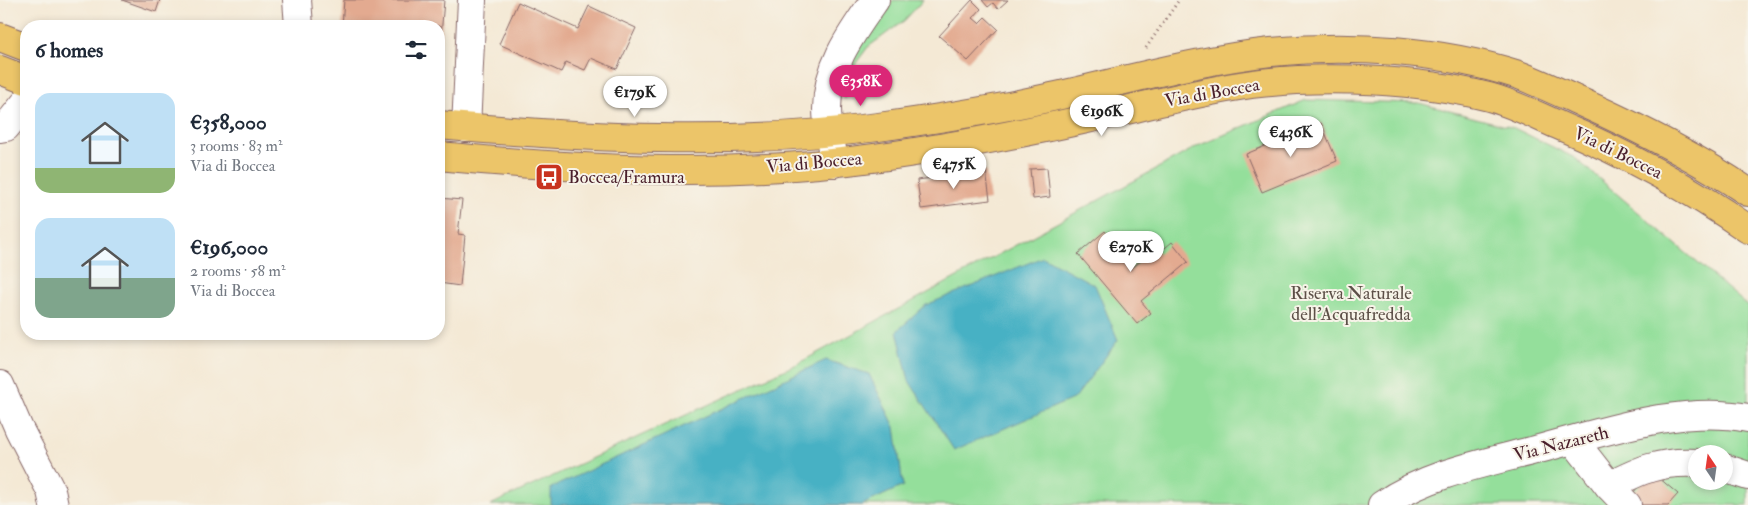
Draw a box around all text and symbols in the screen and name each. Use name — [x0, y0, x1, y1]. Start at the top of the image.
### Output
icon: filters — [402, 36, 430, 64]
text: 6 homes — [35, 37, 103, 64]
pin: €358K — [826, 64, 896, 107]
text: €358K — [840, 71, 882, 91]
street label: Via di Boccea — [1163, 73, 1262, 113]
pin: €179K — [600, 76, 670, 118]
text: €179K — [614, 82, 656, 102]
pin: €196K — [1067, 94, 1137, 137]
text: €196K — [1081, 101, 1123, 121]
text: €358,000 — [190, 109, 267, 136]
icon: home — [75, 113, 135, 173]
pin: €436K — [1256, 116, 1326, 158]
text: €436K — [1269, 122, 1313, 142]
street label: Via di Boccea — [1570, 122, 1667, 185]
text: 3 rooms · 83 m² — [190, 136, 283, 156]
street label: Via di Boccea — [765, 147, 863, 179]
pin: €475K — [919, 148, 989, 190]
text: €475K — [932, 154, 976, 174]
text: Via di Boccea — [190, 156, 275, 176]
bus stop icon: Boccea/Framura — [534, 162, 564, 192]
place label: Boccea/Framura — [568, 166, 685, 189]
pin: €270K — [1096, 230, 1166, 273]
text: €196,000 — [190, 234, 268, 261]
text: €270K — [1109, 237, 1153, 257]
icon: home — [75, 238, 135, 298]
text: 2 rooms · 58 m² — [190, 261, 285, 281]
text: Via di Boccea — [190, 281, 275, 301]
park label: Riserva Naturale dell'Acquafredda — [1290, 282, 1412, 326]
street label: Via Nazareth — [1511, 421, 1612, 467]
north arrow — [1688, 445, 1732, 490]
map controls — [1688, 445, 1733, 490]

